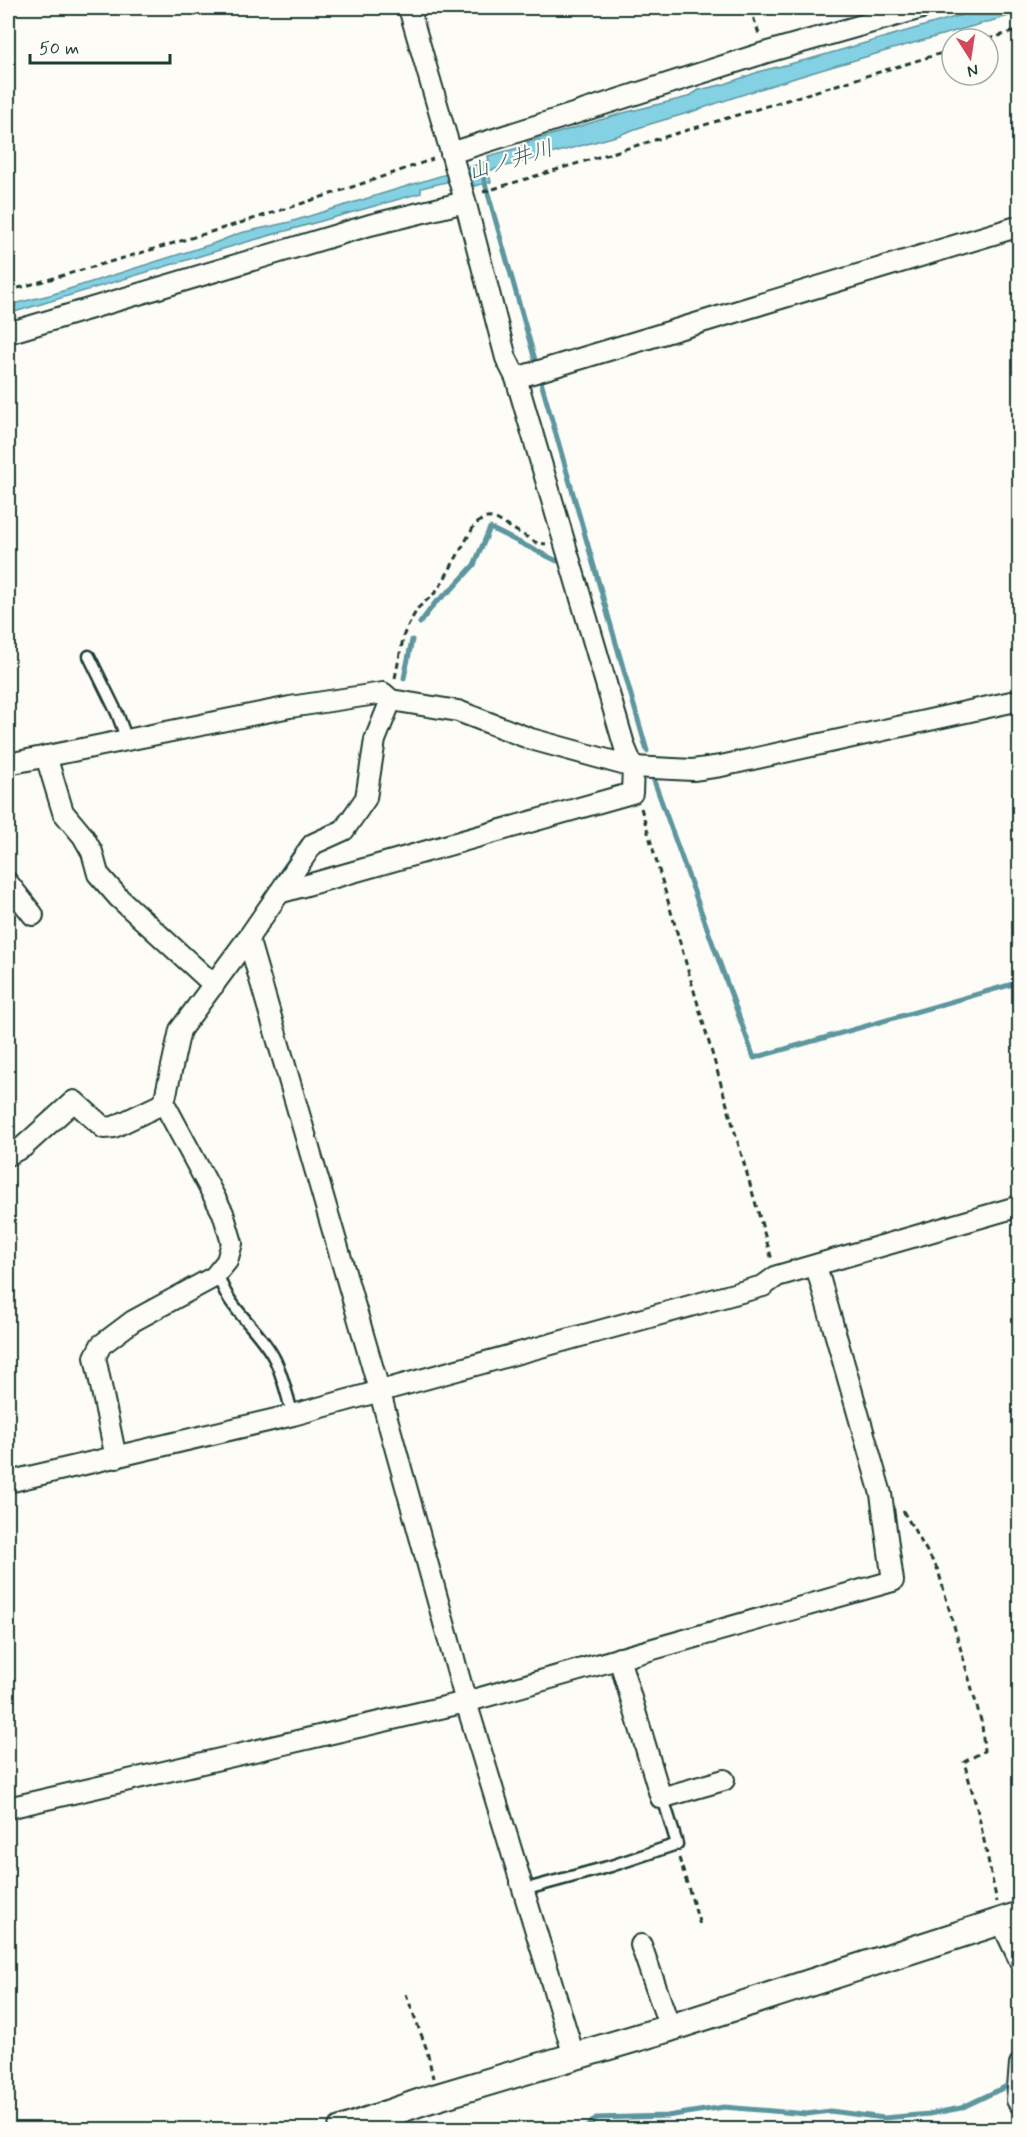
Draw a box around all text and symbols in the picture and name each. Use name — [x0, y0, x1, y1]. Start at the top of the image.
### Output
scale bar — [30, 27, 170, 65]
north arrow — [940, 27, 1000, 87]
text: 50 m — [39, 37, 79, 61]
text: N — [965, 59, 980, 82]
water label: 山ノ井川 — [464, 135, 557, 187]

